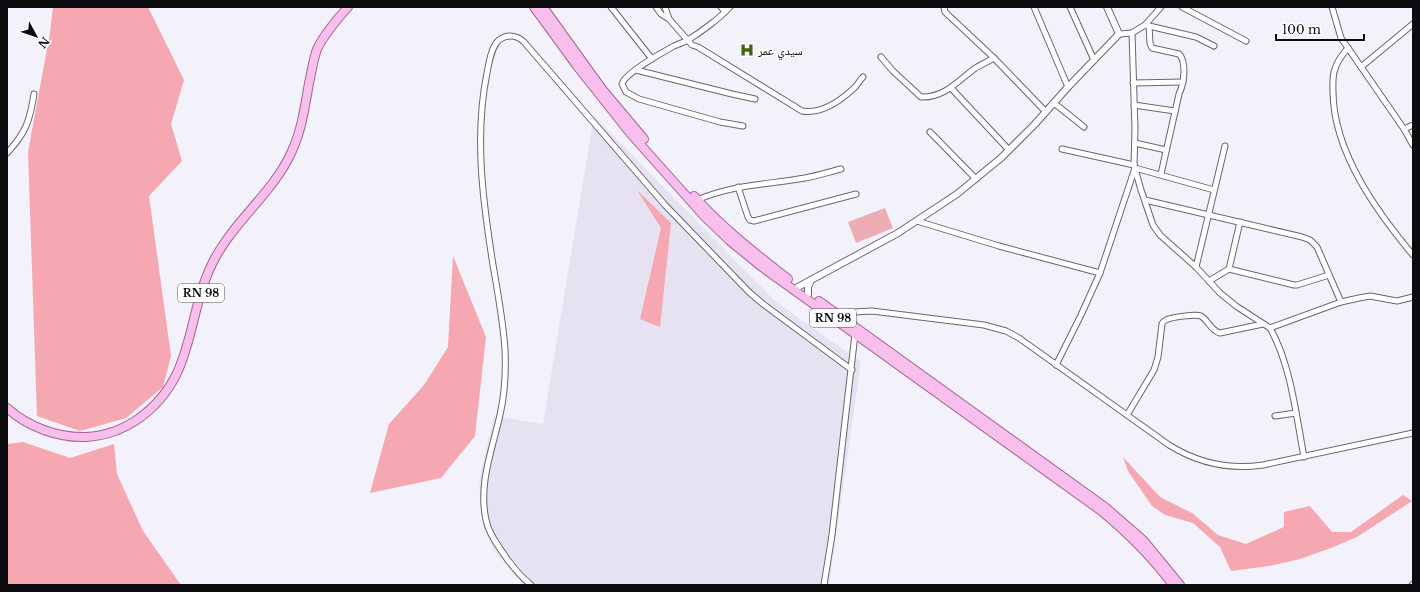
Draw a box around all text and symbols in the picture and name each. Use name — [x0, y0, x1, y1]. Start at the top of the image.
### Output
north arrow — [16, 16, 56, 56]
scale bar — [1276, 16, 1364, 42]
text: 100 m — [1282, 22, 1321, 37]
text: N — [35, 34, 52, 51]
hospital icon: سيدي عمر — [739, 42, 755, 58]
place label: سيدي عمر — [757, 43, 803, 61]
road number: RN 98 — [178, 284, 224, 302]
road number: RN 98 — [810, 309, 856, 327]

